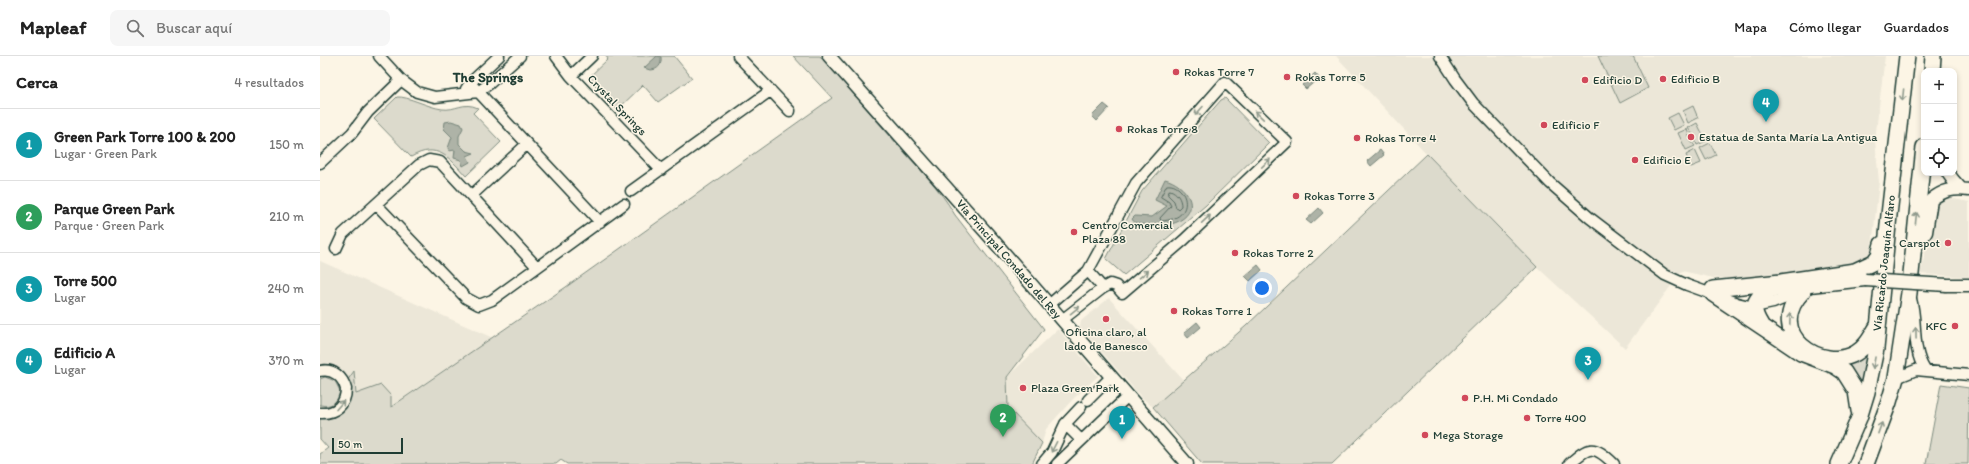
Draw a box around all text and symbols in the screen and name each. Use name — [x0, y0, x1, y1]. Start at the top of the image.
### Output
search box — [110, 10, 390, 46]
text: Mapleaf — [20, 16, 86, 39]
icon: search — [124, 17, 146, 39]
text: Buscar aquí — [156, 19, 232, 37]
text: Mapa — [1734, 19, 1767, 36]
text: Cómo llegar — [1789, 19, 1861, 36]
text: Guardados — [1883, 19, 1949, 36]
place label: Rokas Torre 7 — [1184, 65, 1254, 79]
marker: Rokas Torre 7 — [1171, 67, 1181, 77]
map controls — [1921, 68, 1957, 176]
button: + — [1921, 68, 1957, 104]
district label: The Springs — [452, 69, 523, 86]
place label: Rokas Torre 5 — [1295, 70, 1366, 84]
text: Cerca — [16, 72, 58, 92]
street label: Crystal Springs — [584, 72, 650, 138]
marker: Rokas Torre 5 — [1282, 72, 1292, 82]
place label: Edificio B — [1671, 72, 1720, 86]
place label: Edificio D — [1593, 73, 1642, 87]
marker: Edificio B — [1658, 74, 1668, 84]
text: 4 resultados — [234, 75, 304, 90]
marker: Edificio D — [1580, 75, 1590, 85]
one-way arrow — [1899, 88, 1907, 101]
pin: 4 — [1753, 89, 1779, 122]
button: − — [1921, 104, 1957, 140]
one-way arrow — [1194, 106, 1203, 116]
one-way arrow — [1254, 110, 1264, 120]
place label: Edificio F — [1552, 118, 1600, 132]
marker: Edificio F — [1539, 120, 1549, 130]
place label: Rokas Torre 8 — [1127, 122, 1198, 136]
marker: Rokas Torre 8 — [1114, 124, 1124, 134]
text: Green Park Torre 100 & 200 — [54, 128, 236, 146]
place label: Estatua de Santa María La Antigua — [1699, 130, 1878, 144]
place label: Rokas Torre 4 — [1365, 131, 1436, 145]
marker: Estatua de Santa María La Antigua — [1686, 132, 1696, 142]
marker: Rokas Torre 4 — [1352, 133, 1362, 143]
text: 1 — [26, 137, 32, 152]
text: 150 m — [269, 137, 304, 152]
button: locate — [1921, 140, 1957, 176]
text: Lugar · Green Park — [54, 146, 157, 161]
place label: Edificio E — [1643, 153, 1691, 167]
marker: Edificio E — [1630, 155, 1640, 165]
one-way arrow — [1261, 158, 1271, 167]
place label: Rokas Torre 3 — [1304, 189, 1375, 203]
marker: Rokas Torre 3 — [1291, 191, 1301, 201]
street label: Vía Ricardo Joaquín Alfaro — [1870, 194, 1898, 332]
street label: Vía Principal Condado del Rey — [953, 197, 1065, 322]
text: Parque Green Park — [54, 200, 175, 218]
text: 2 — [26, 209, 32, 224]
text: 210 m — [269, 209, 304, 224]
one-way arrow — [1913, 212, 1920, 225]
one-way arrow — [1201, 215, 1211, 224]
text: Parque · Green Park — [54, 218, 164, 233]
place label: Centro Comercial Plaza 88 — [1082, 218, 1173, 246]
marker: Centro Comercial Plaza 88 — [1069, 227, 1079, 237]
place label: Carspot — [1899, 236, 1940, 250]
marker: Carspot — [1943, 238, 1953, 248]
place label: Rokas Torre 2 — [1243, 246, 1314, 260]
marker: Rokas Torre 2 — [1230, 248, 1240, 258]
one-way arrow — [1139, 270, 1149, 279]
text: Torre 500 — [54, 272, 117, 290]
your location — [1252, 278, 1272, 298]
text: 3 — [25, 281, 33, 296]
text: 240 m — [267, 281, 304, 296]
text: Lugar — [54, 290, 86, 305]
place label: Rokas Torre 1 — [1182, 304, 1252, 318]
one-way arrow — [1069, 306, 1080, 315]
marker: Rokas Torre 1 — [1169, 306, 1179, 316]
one-way arrow — [1786, 313, 1793, 326]
marker: Oficina claro, al lado de Banesco — [1101, 314, 1111, 324]
place label: KFC — [1925, 319, 1947, 333]
marker: KFC — [1950, 321, 1960, 331]
place label: Oficina claro, al lado de Banesco — [1064, 325, 1148, 353]
one-way arrow — [1912, 327, 1919, 340]
text: Edificio A — [54, 344, 115, 362]
pin: 3 — [1575, 347, 1601, 380]
text: 4 — [25, 353, 33, 368]
text: 370 m — [269, 353, 304, 368]
one-way arrow — [1870, 356, 1878, 369]
text: Lugar — [54, 362, 86, 377]
place label: Plaza Green Park — [1031, 381, 1120, 395]
marker: Plaza Green Park — [1018, 383, 1028, 393]
place label: P.H. Mi Condado — [1473, 391, 1558, 405]
marker: P.H. Mi Condado — [1460, 393, 1470, 403]
one-way arrow — [335, 400, 345, 410]
pin: 2 — [990, 404, 1016, 437]
pin: 1 — [1109, 406, 1135, 439]
place label: Torre 400 — [1535, 411, 1586, 425]
marker: Torre 400 — [1522, 413, 1532, 423]
one-way arrow — [1877, 421, 1884, 434]
place label: Mega Storage — [1433, 428, 1503, 442]
marker: Mega Storage — [1420, 430, 1430, 440]
scale bar — [332, 436, 403, 455]
text: 50 m — [338, 438, 362, 451]
one-way arrow — [1050, 441, 1057, 453]

